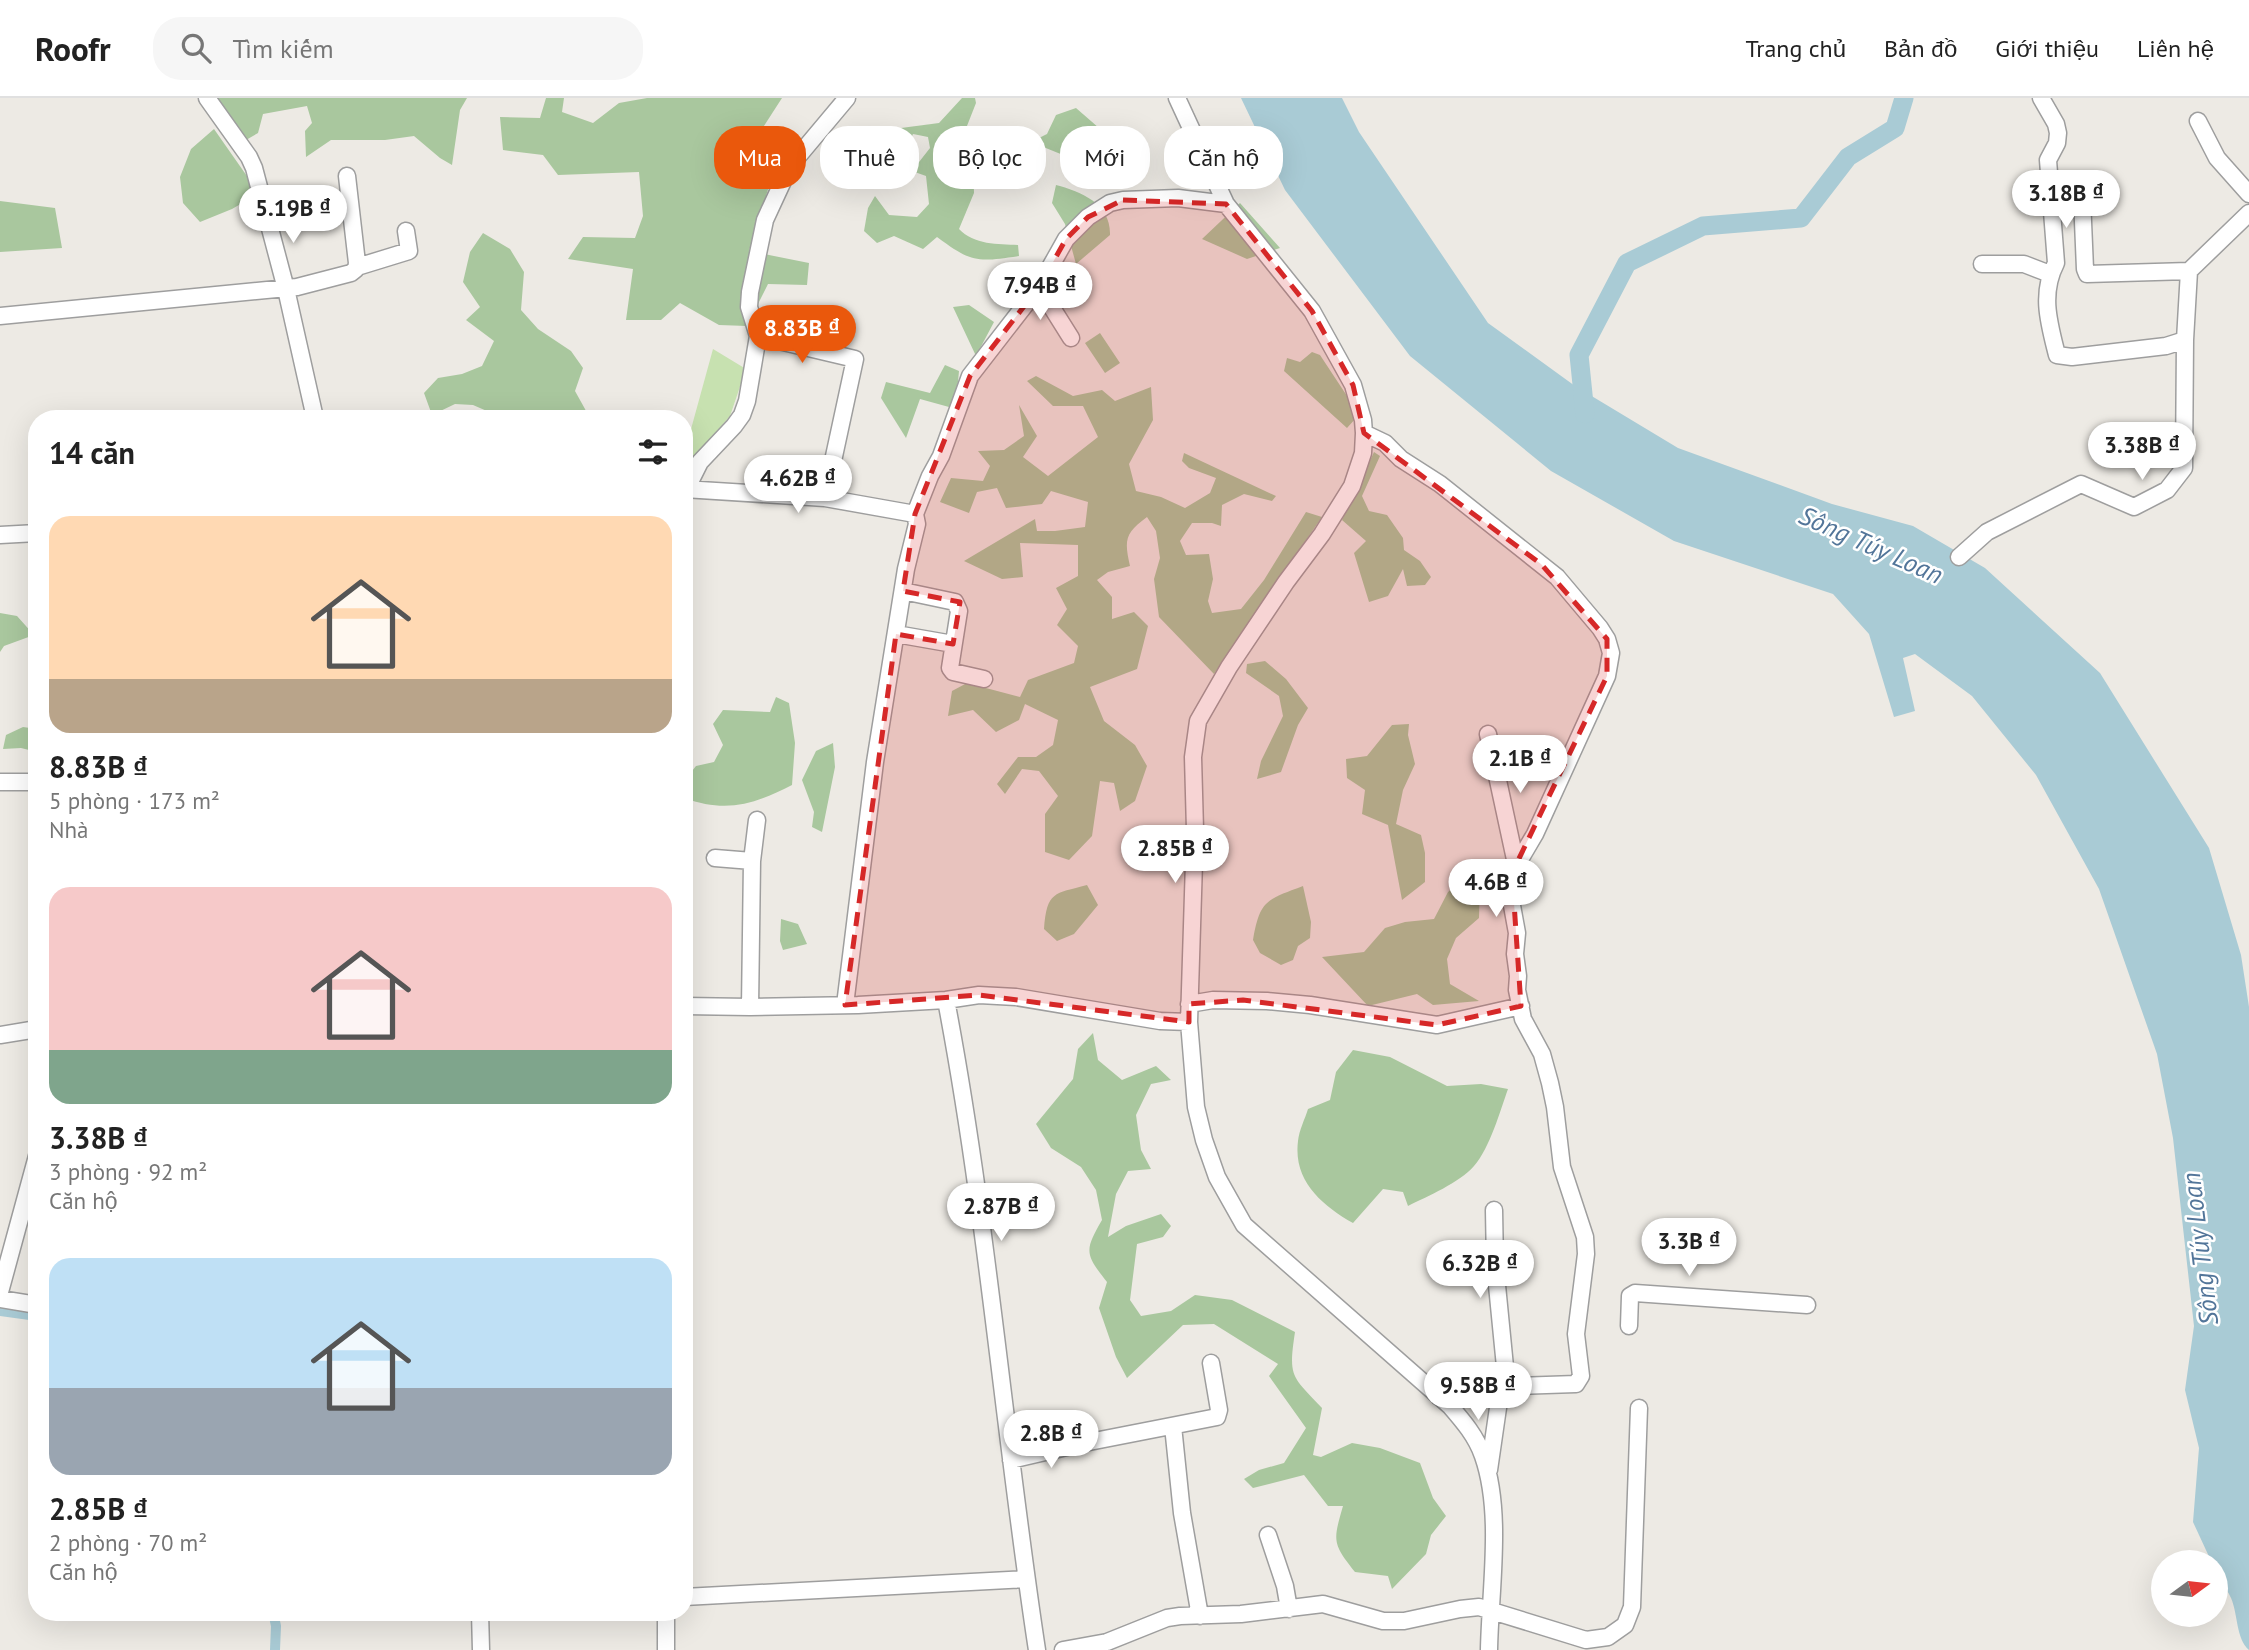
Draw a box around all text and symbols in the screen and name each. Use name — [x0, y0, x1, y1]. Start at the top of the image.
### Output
search box — [153, 17, 643, 80]
text: Roofr — [35, 27, 111, 70]
icon: search — [177, 29, 215, 67]
text: Tìm kiếm — [233, 32, 334, 65]
text: Trang chủ — [1745, 33, 1846, 64]
text: Bản đồ — [1884, 33, 1957, 64]
text: Giới thiệu — [1995, 33, 2099, 64]
text: Liên hệ — [2137, 33, 2214, 64]
chip: Mua — [714, 126, 806, 189]
chip: Thuê — [820, 126, 919, 189]
chip: Bộ lọc — [933, 126, 1046, 189]
chip: Mới — [1060, 126, 1150, 189]
chip: Căn hộ — [1164, 126, 1283, 189]
pin: 3.18B ₫ — [2001, 170, 2131, 230]
text: 3.18B ₫ — [2028, 178, 2104, 207]
pin: 5.19B ₫ — [228, 186, 358, 245]
text: 5.19B ₫ — [255, 193, 331, 222]
pin: 7.94B ₫ — [975, 262, 1105, 322]
text: 7.94B ₫ — [1003, 270, 1077, 299]
pin: 8.83B ₫ — [737, 306, 867, 365]
text: 8.83B ₫ — [764, 313, 840, 342]
pin: 3.38B ₫ — [2077, 422, 2207, 482]
text: 3.38B ₫ — [2104, 430, 2180, 459]
text: 14 căn — [49, 433, 135, 472]
icon: filters — [634, 433, 672, 471]
pin: 4.62B ₫ — [733, 456, 863, 515]
text: 4.62B ₫ — [760, 463, 836, 492]
water label: Sông Túy Loan — [1794, 498, 1948, 591]
icon: home — [298, 561, 424, 687]
pin: 2.1B ₫ — [1463, 736, 1577, 795]
text: 2.1B ₫ — [1489, 743, 1551, 772]
text: 8.83B ₫ — [49, 747, 148, 786]
text: 5 phòng · 173 m² — [49, 786, 220, 815]
text: Nhà — [49, 815, 88, 844]
pin: 2.85B ₫ — [1110, 826, 1240, 885]
text: 2.85B ₫ — [1137, 833, 1213, 862]
pin: 4.6B ₫ — [1439, 860, 1553, 919]
text: 4.6B ₫ — [1465, 867, 1527, 896]
icon: home — [298, 932, 424, 1058]
text: 3.38B ₫ — [49, 1118, 148, 1157]
text: 3 phòng · 92 m² — [49, 1157, 207, 1186]
water label: Sông Túy Loan — [2174, 1171, 2225, 1327]
pin: 2.87B ₫ — [936, 1184, 1066, 1243]
text: Căn hộ — [49, 1186, 118, 1215]
text: 2.87B ₫ — [963, 1191, 1039, 1220]
pin: 3.3B ₫ — [1632, 1218, 1746, 1278]
text: 3.3B ₫ — [1658, 1226, 1720, 1255]
pin: 6.32B ₫ — [1415, 1240, 1545, 1300]
text: 6.32B ₫ — [1442, 1248, 1518, 1277]
icon: home — [298, 1303, 424, 1429]
pin: 9.58B ₫ — [1413, 1362, 1543, 1422]
text: 9.58B ₫ — [1440, 1370, 1516, 1399]
pin: 2.8B ₫ — [994, 1410, 1108, 1470]
text: 2.8B ₫ — [1020, 1418, 1082, 1447]
text: 2.85B ₫ — [49, 1489, 148, 1528]
text: 2 phòng · 70 m² — [49, 1528, 207, 1557]
north arrow — [2151, 1550, 2228, 1628]
map controls — [2151, 1550, 2228, 1627]
text: Căn hộ — [49, 1557, 118, 1586]

